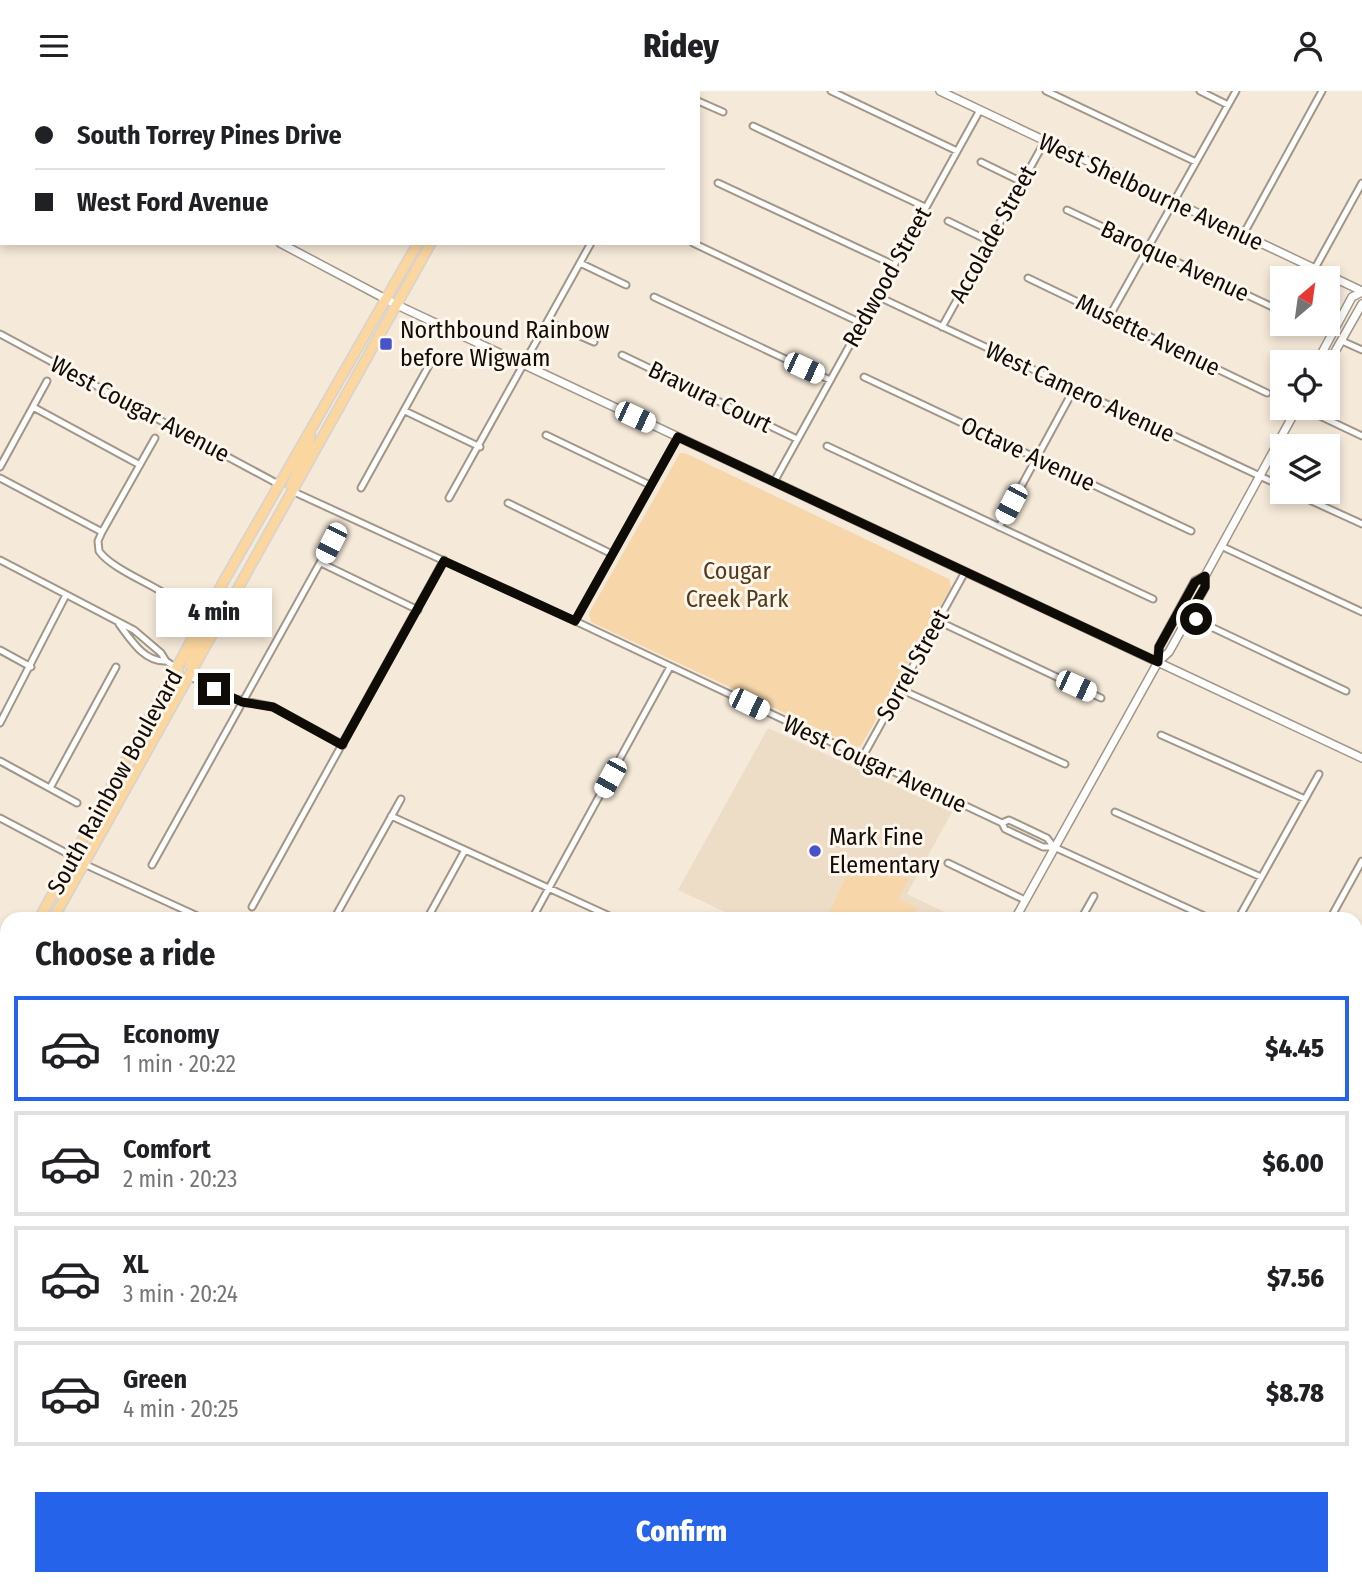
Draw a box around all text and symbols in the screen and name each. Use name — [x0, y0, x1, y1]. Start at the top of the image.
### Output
icon: menu — [35, 27, 73, 65]
text: Ridey — [643, 27, 719, 65]
icon: person — [1289, 27, 1327, 65]
text: South Torrey Pines Drive — [77, 120, 342, 151]
street label: West Shelbourne Avenue — [1034, 128, 1268, 256]
street label: Accolade Street — [944, 161, 1042, 307]
text: West Ford Avenue — [77, 187, 268, 218]
street label: Redwood Street — [837, 202, 937, 352]
street label: Baroque Avenue — [1096, 214, 1254, 308]
north arrow — [1270, 266, 1340, 336]
map controls — [1270, 266, 1340, 504]
street label: Musette Avenue — [1071, 288, 1225, 382]
place label: Northbound Rainbow before Wigwam — [400, 316, 610, 372]
marker: Northbound Rainbow before Wigwam — [378, 336, 394, 352]
street label: West Camero Avenue — [981, 336, 1179, 448]
street label: West Cougar Avenue — [46, 350, 234, 468]
car — [781, 350, 828, 386]
button: locate — [1270, 350, 1340, 420]
street label: Bravura Court — [644, 355, 776, 439]
car — [612, 399, 659, 435]
street label: Octave Avenue — [957, 411, 1099, 497]
button: layers — [1270, 434, 1340, 504]
car — [992, 481, 1031, 527]
car — [313, 520, 350, 566]
park label: Cougar Creek Park — [686, 557, 789, 613]
callout: 4 min — [156, 587, 272, 637]
text: 4 min — [188, 598, 240, 626]
route start — [1180, 603, 1212, 635]
street label: Sorrel Street — [871, 604, 955, 726]
street label: South Rainbow Boulevard — [42, 665, 188, 899]
car — [1053, 668, 1100, 704]
route end — [198, 673, 230, 705]
car — [726, 685, 773, 723]
street label: West Cougar Avenue — [779, 709, 971, 819]
car — [591, 755, 630, 801]
place label: Mark Fine Elementary — [829, 823, 940, 879]
marker: Mark Fine Elementary — [807, 843, 823, 859]
text: Choose a ride — [35, 935, 216, 973]
icon: car — [39, 1017, 102, 1080]
text: Economy — [123, 1019, 219, 1050]
text: $4.45 — [1265, 1033, 1324, 1064]
text: 1 min · 20:22 — [123, 1050, 236, 1078]
icon: car — [39, 1132, 102, 1195]
text: Comfort — [123, 1134, 211, 1165]
text: $6.00 — [1263, 1148, 1324, 1179]
text: 2 min · 20:23 — [123, 1165, 237, 1193]
icon: car — [39, 1247, 102, 1310]
text: XL — [123, 1249, 149, 1280]
text: $7.56 — [1267, 1263, 1324, 1294]
text: 3 min · 20:24 — [123, 1280, 238, 1308]
icon: car — [39, 1362, 102, 1425]
text: Green — [123, 1364, 187, 1395]
text: $8.78 — [1266, 1378, 1324, 1409]
text: 4 min · 20:25 — [123, 1395, 239, 1423]
button: Confirm — [35, 1492, 1328, 1572]

